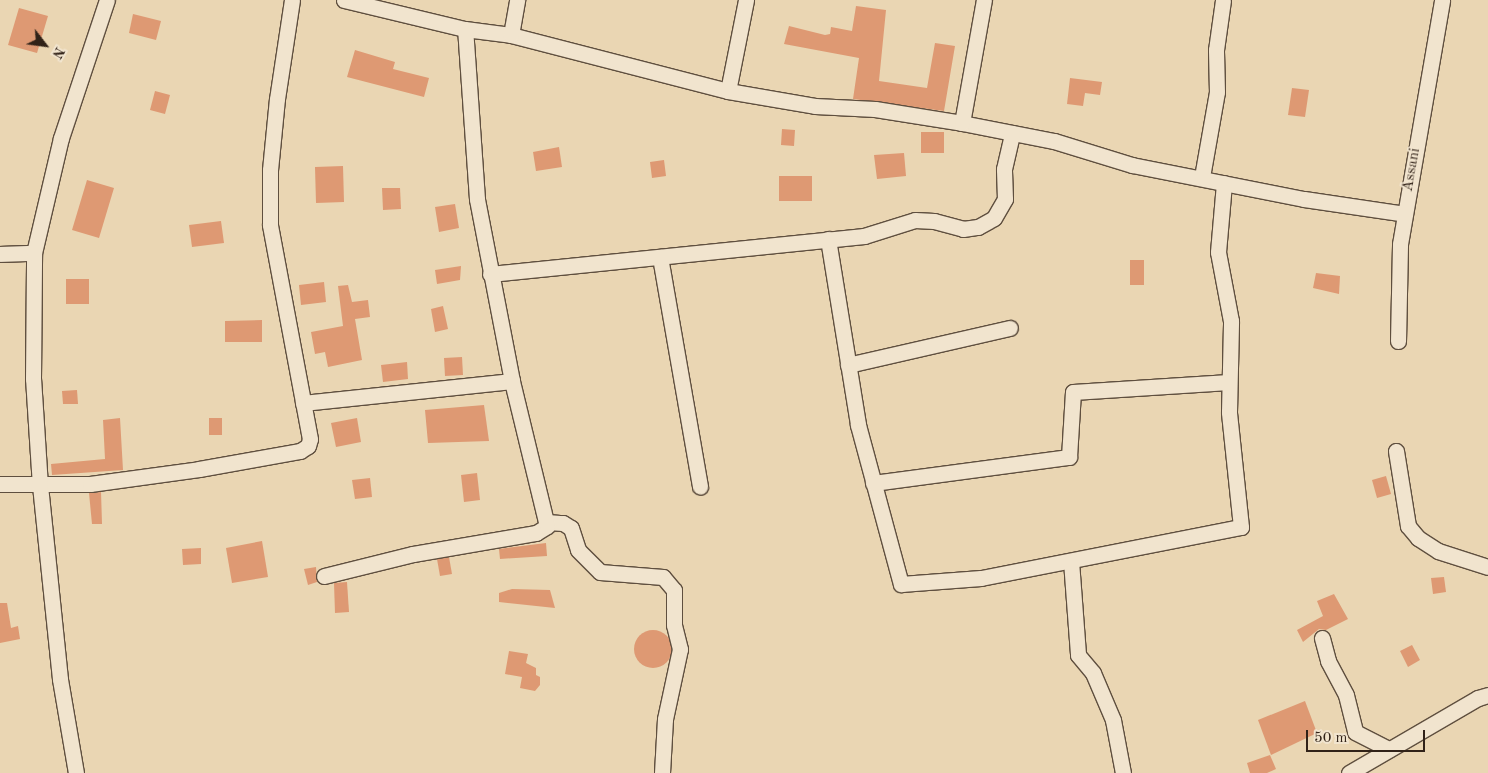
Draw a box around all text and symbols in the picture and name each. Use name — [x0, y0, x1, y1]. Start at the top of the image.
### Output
north arrow — [20, 20, 70, 70]
text: N — [49, 44, 67, 61]
street label: Assani — [1399, 147, 1425, 193]
scale bar — [1308, 720, 1427, 752]
text: 50 m — [1314, 731, 1348, 746]

